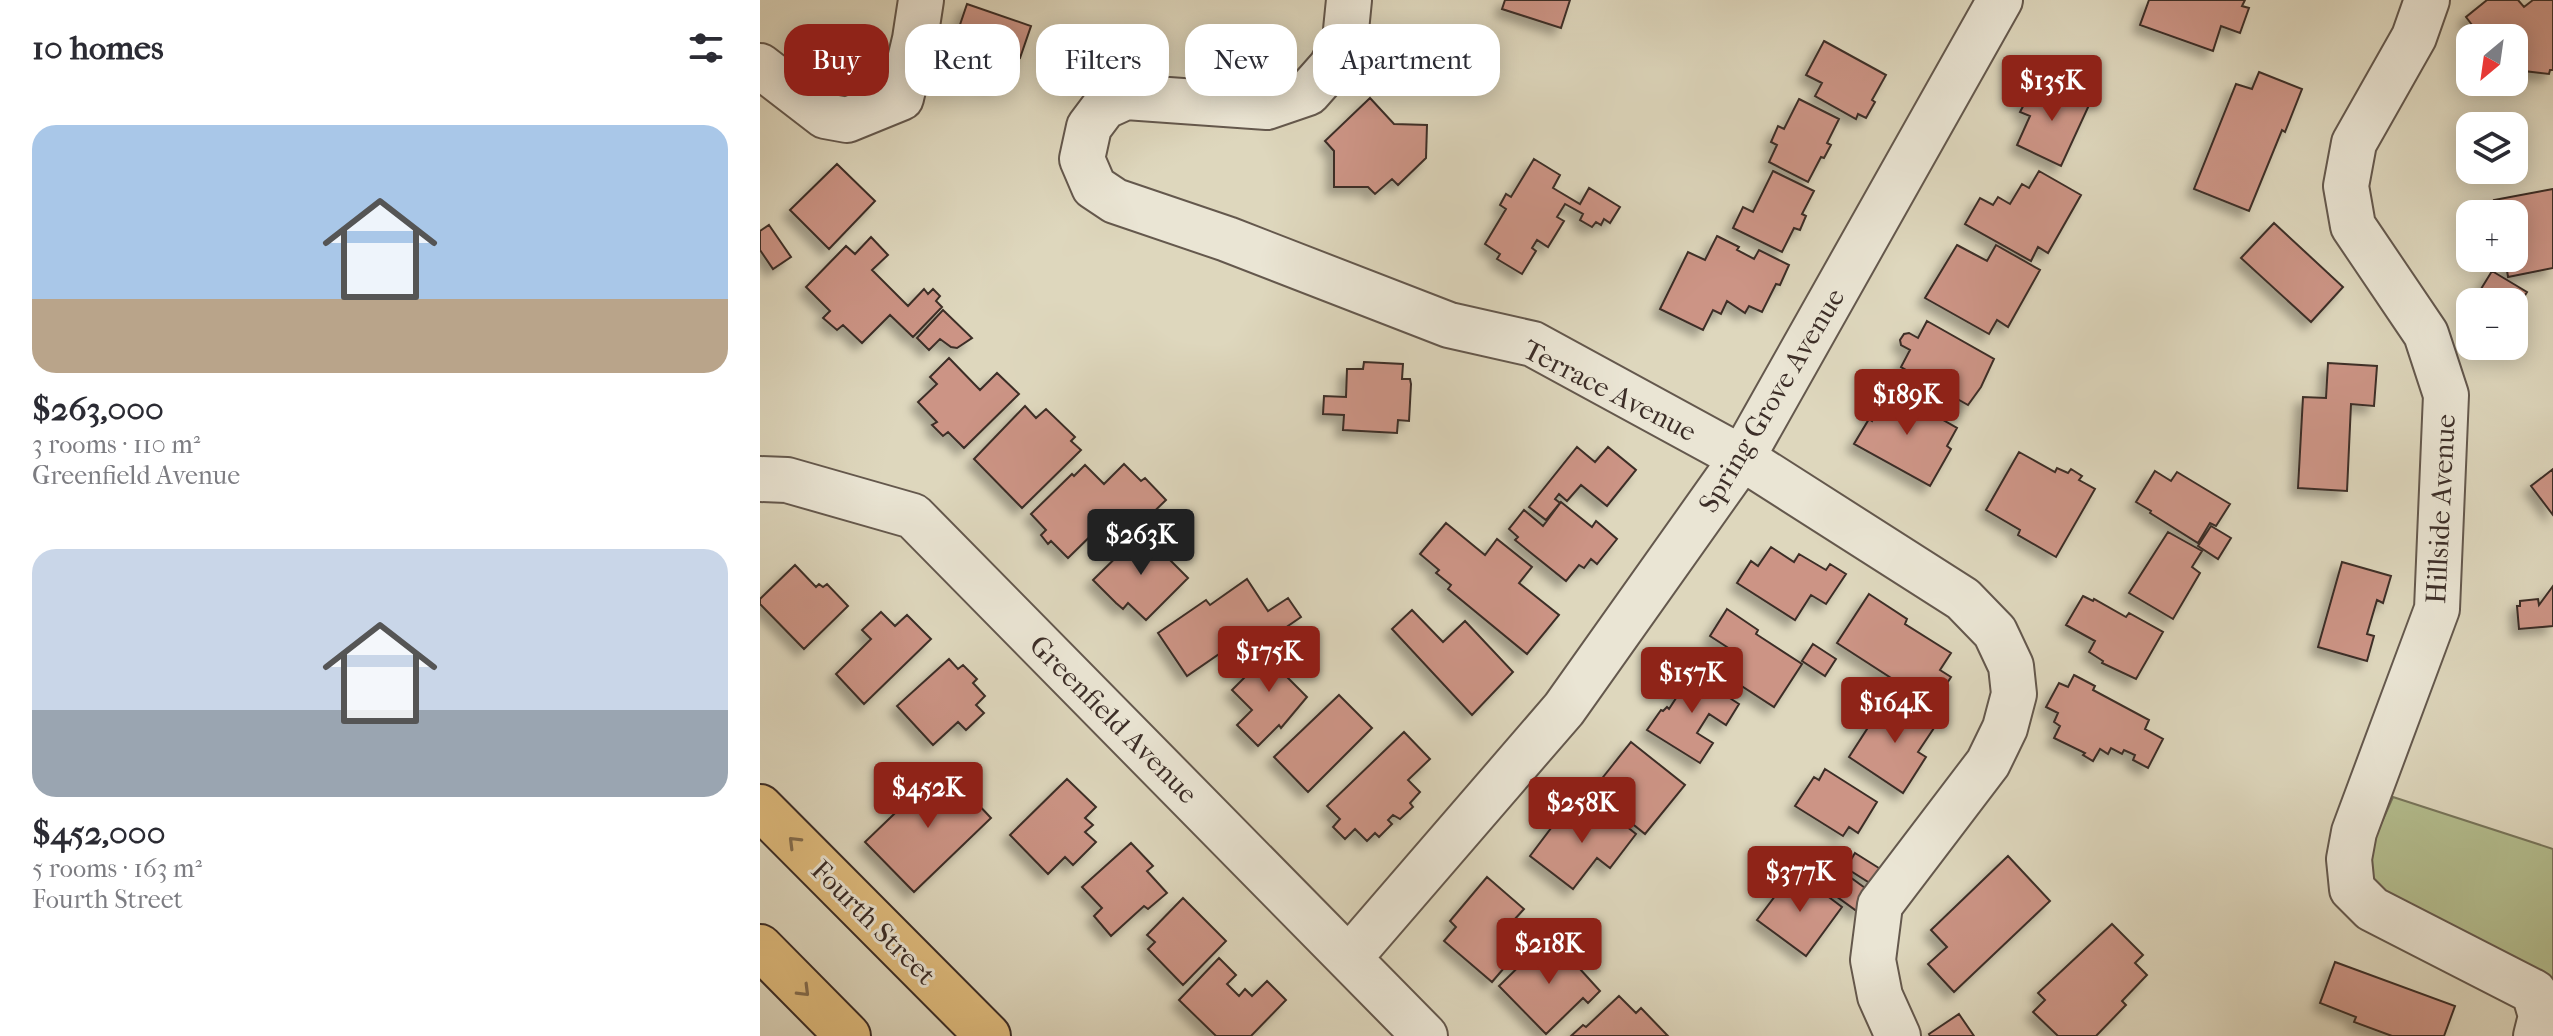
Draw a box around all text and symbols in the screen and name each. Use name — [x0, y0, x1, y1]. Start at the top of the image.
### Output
chip: Buy — [784, 24, 889, 96]
chip: Rent — [905, 24, 1020, 96]
chip: Filters — [1036, 24, 1169, 96]
chip: New — [1185, 24, 1297, 96]
chip: Apartment — [1313, 24, 1500, 96]
north arrow — [2456, 24, 2528, 96]
map controls — [2456, 24, 2528, 360]
icon: filters — [684, 26, 728, 70]
text: 10 homes — [32, 28, 163, 68]
pin: $135K — [1996, 55, 2108, 123]
text: $135K — [2020, 65, 2084, 96]
button: layers — [2456, 112, 2528, 184]
icon: home — [308, 177, 452, 321]
button: + — [2456, 200, 2528, 272]
street label: Spring Grove Avenue — [1691, 282, 1852, 518]
button: − — [2456, 288, 2528, 360]
street label: Terrace Avenue — [1518, 333, 1702, 448]
pin: $189K — [1851, 369, 1963, 437]
text: $189K — [1872, 379, 1942, 410]
text: $263,000 — [32, 389, 164, 429]
street label: Hillside Avenue — [2419, 413, 2462, 605]
text: 3 rooms · 110 m² — [32, 429, 200, 460]
text: Greenfield Avenue — [32, 460, 240, 491]
pin: $263K — [1085, 509, 1197, 577]
text: $263K — [1105, 519, 1177, 550]
icon: home — [308, 601, 452, 745]
pin: $175K — [1213, 626, 1325, 694]
street label: Greenfield Avenue — [1023, 628, 1205, 810]
text: $175K — [1236, 636, 1302, 667]
pin: $157K — [1636, 647, 1748, 715]
text: $157K — [1659, 657, 1725, 688]
pin: $164K — [1839, 677, 1951, 745]
text: $164K — [1859, 687, 1931, 718]
pin: $452K — [872, 762, 984, 830]
text: $452K — [892, 772, 964, 803]
pin: $258K — [1526, 777, 1638, 845]
text: $258K — [1547, 787, 1617, 818]
text: $452,000 — [32, 813, 165, 853]
one-way arrow — [789, 837, 803, 851]
pin: $377K — [1744, 846, 1856, 914]
text: 5 rooms · 163 m² — [32, 853, 202, 884]
street label: Fourth Street — [805, 853, 943, 991]
text: $377K — [1766, 856, 1834, 887]
text: Fourth Street — [32, 884, 183, 915]
pin: $218K — [1493, 918, 1605, 986]
text: $218K — [1515, 928, 1583, 959]
one-way arrow — [795, 982, 809, 996]

